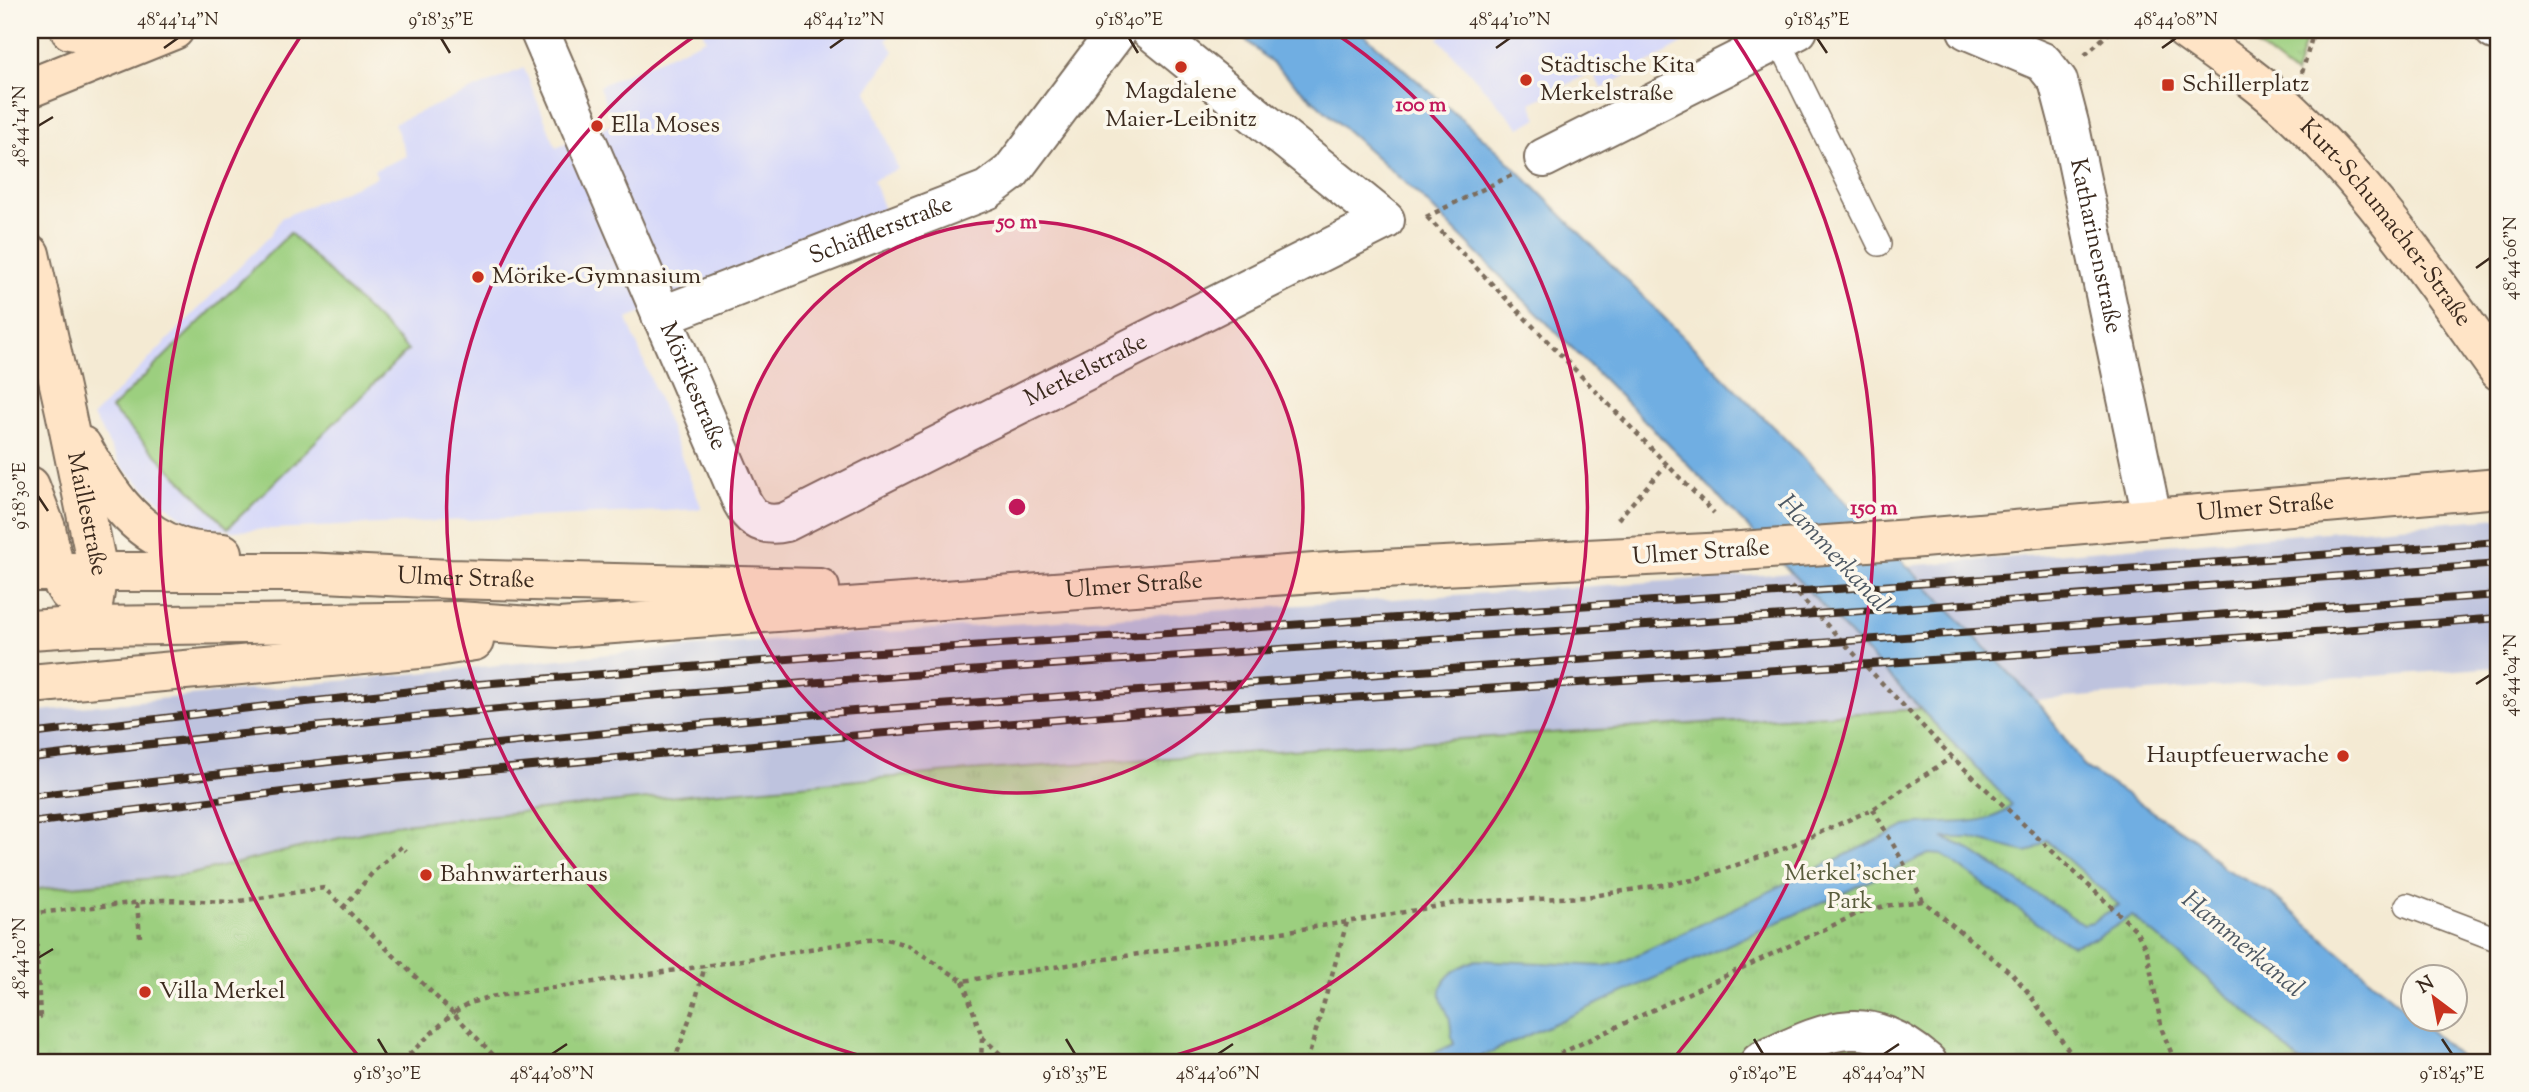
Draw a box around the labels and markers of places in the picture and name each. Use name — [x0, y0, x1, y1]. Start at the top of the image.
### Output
place label: Städtische Kita Merkelstraße — [1540, 49, 1695, 111]
marker: Magdalene Maier-Leibnitz — [1173, 59, 1189, 75]
place label: Schillerplatz — [2182, 68, 2309, 102]
marker: Städtische Kita Merkelstraße — [1518, 72, 1534, 88]
place label: Magdalene Maier-Leibnitz — [1105, 75, 1257, 137]
marker: Schillerplatz — [2160, 77, 2176, 93]
place label: Ella Moses — [611, 109, 720, 143]
marker: Ella Moses — [589, 118, 605, 134]
place label: Mörike-Gymnasium — [492, 260, 701, 294]
marker: Mörike-Gymnasium — [470, 269, 486, 285]
centre of rings — [1005, 495, 1029, 519]
place label: Hauptfeuerwache — [2147, 739, 2329, 773]
marker: Hauptfeuerwache — [2335, 748, 2351, 764]
place label: Bahnwärterhaus — [440, 858, 608, 892]
marker: Bahnwärterhaus — [418, 867, 434, 883]
place label: Villa Merkel — [159, 975, 286, 1009]
marker: Villa Merkel — [137, 984, 153, 1000]

